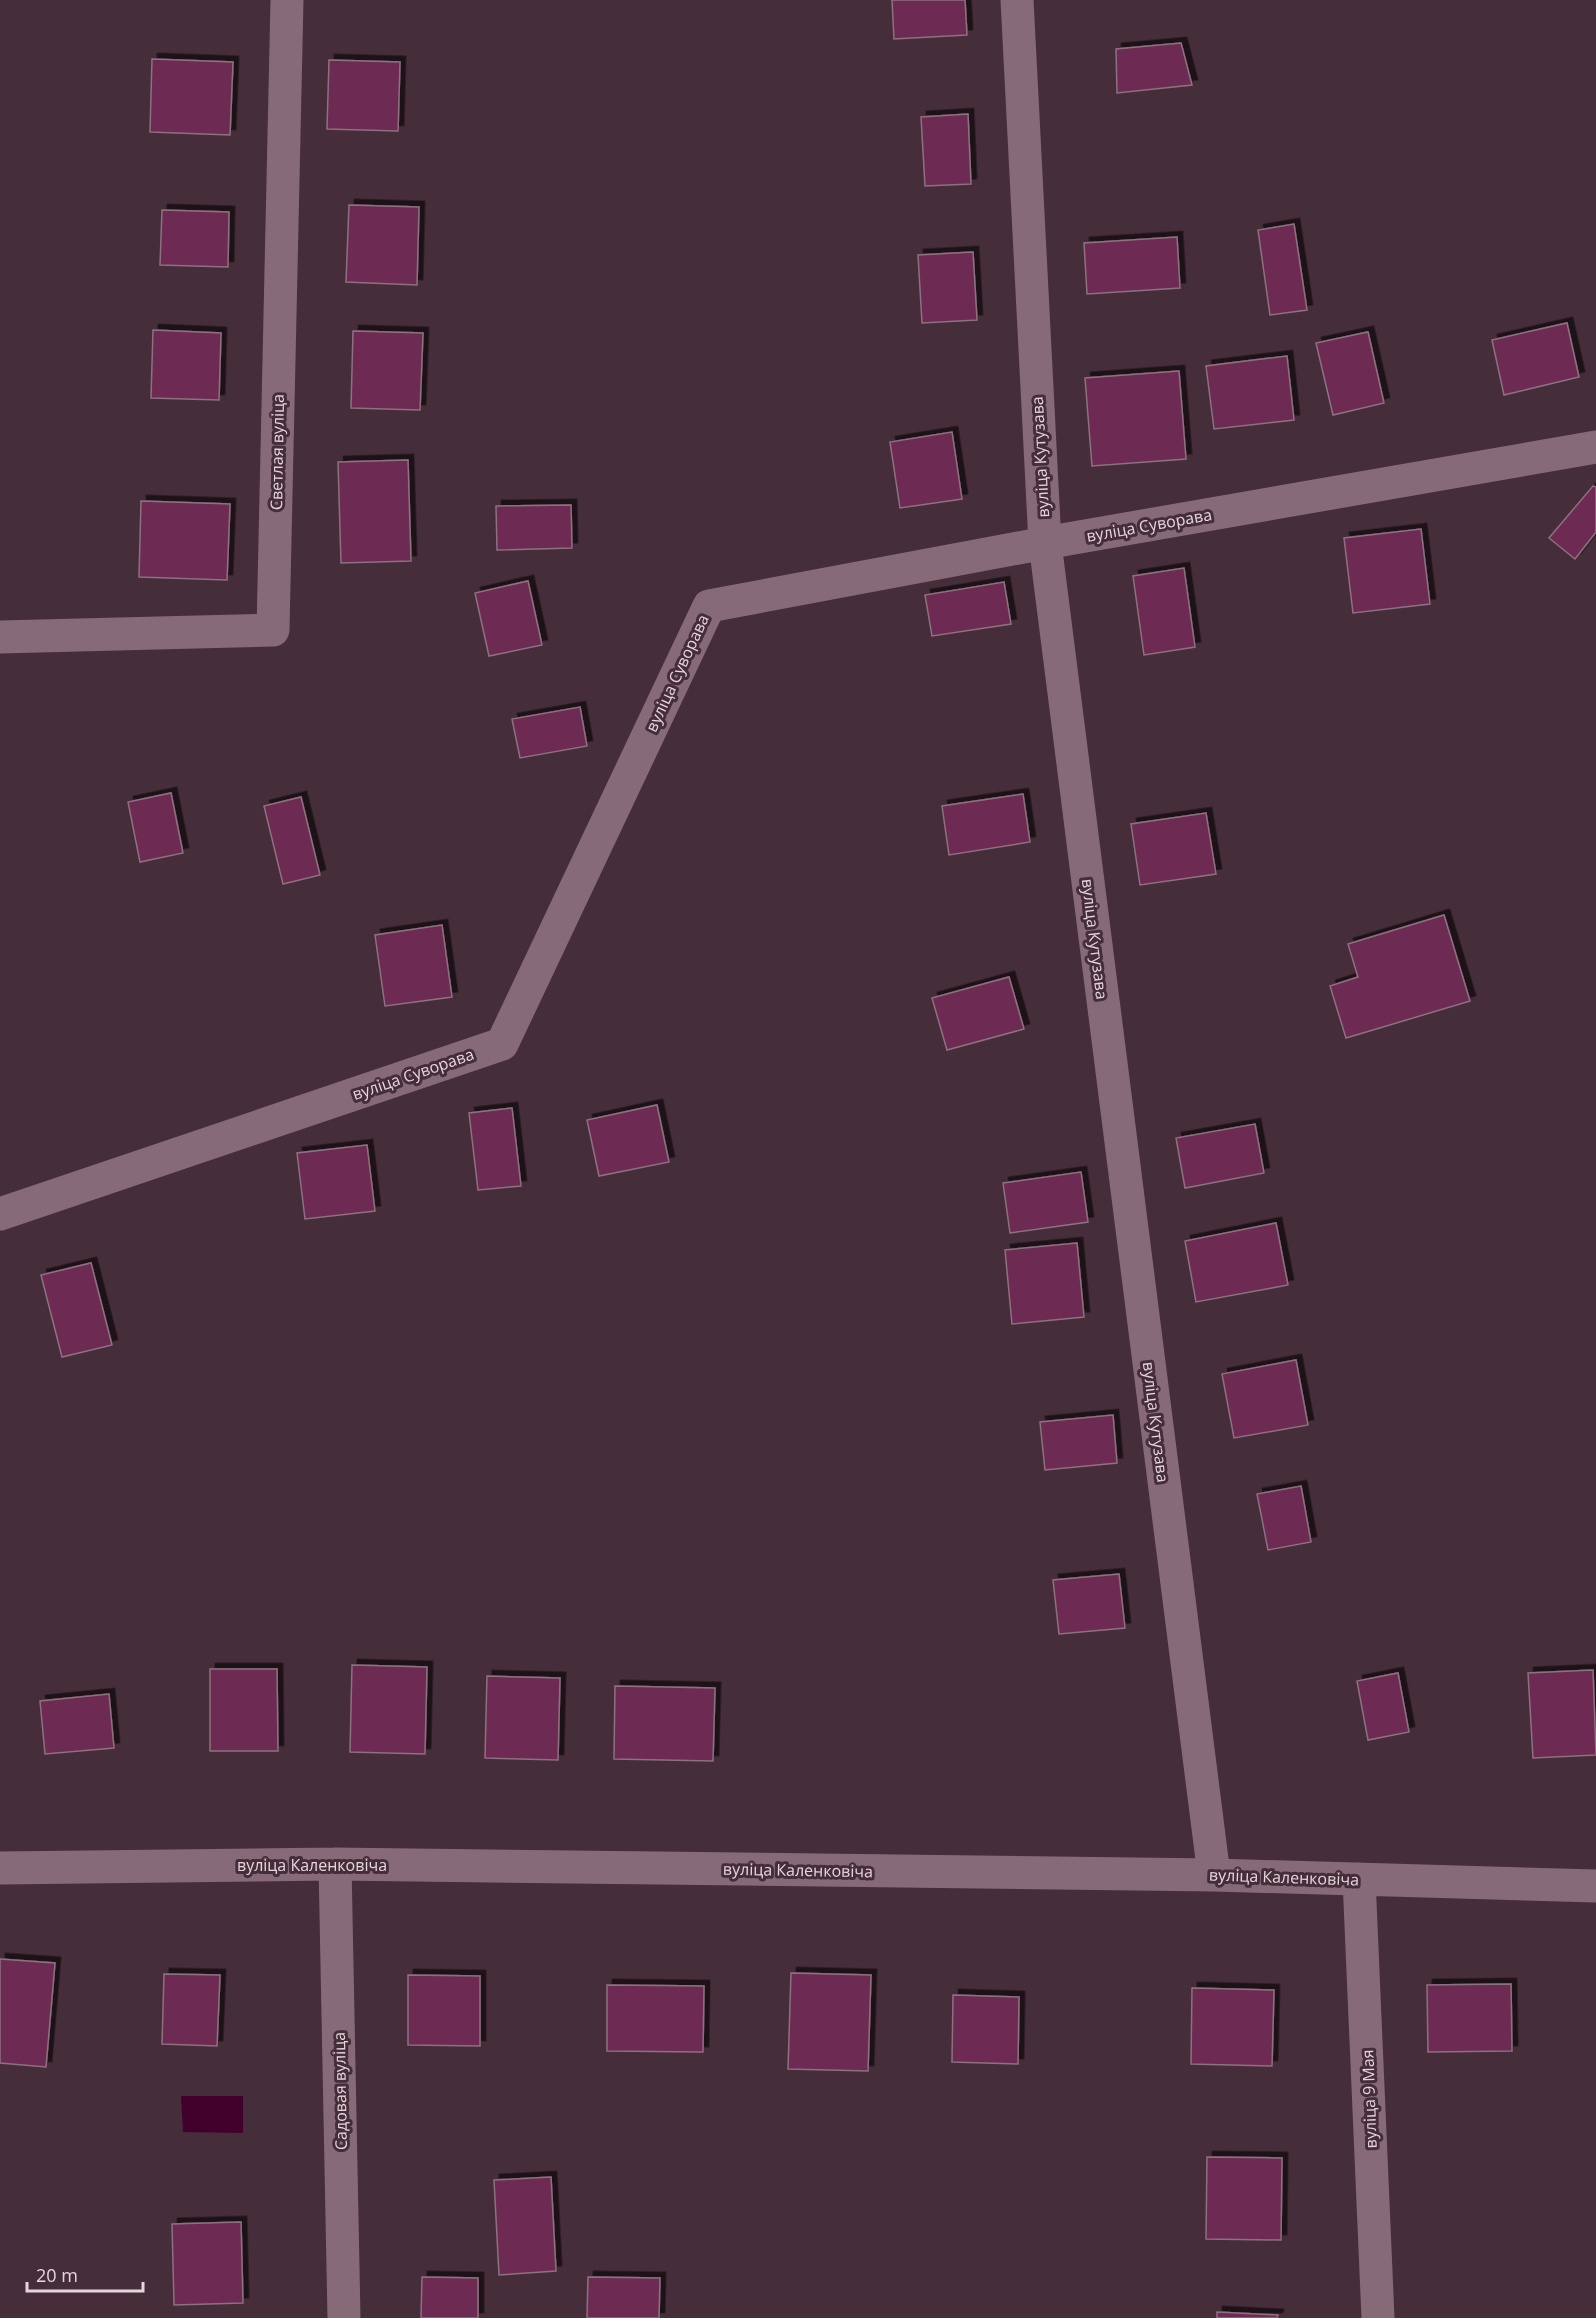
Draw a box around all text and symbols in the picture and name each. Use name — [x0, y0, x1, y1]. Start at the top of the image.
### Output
street label: Светлая вуліца — [265, 394, 289, 510]
street label: вуліца Кутузава — [1026, 396, 1054, 518]
street label: вуліца Суворава — [1084, 503, 1214, 547]
street label: вуліца Суворава — [640, 611, 714, 735]
street label: вуліца Кутузава — [1077, 877, 1113, 1001]
street label: вуліца Суворава — [349, 1043, 477, 1105]
street label: вуліца Кутузава — [1138, 1360, 1174, 1484]
street label: вуліца Каленковіча — [237, 1854, 387, 1876]
street label: вуліца Каленковіча — [723, 1858, 873, 1882]
street label: вуліца Каленковіча — [1209, 1863, 1359, 1891]
street label: Садовая вуліца — [328, 2032, 352, 2150]
street label: вуліца 9 Мая — [1356, 2049, 1382, 2149]
scale bar — [27, 2255, 142, 2293]
text: 20 m — [36, 2263, 78, 2287]

